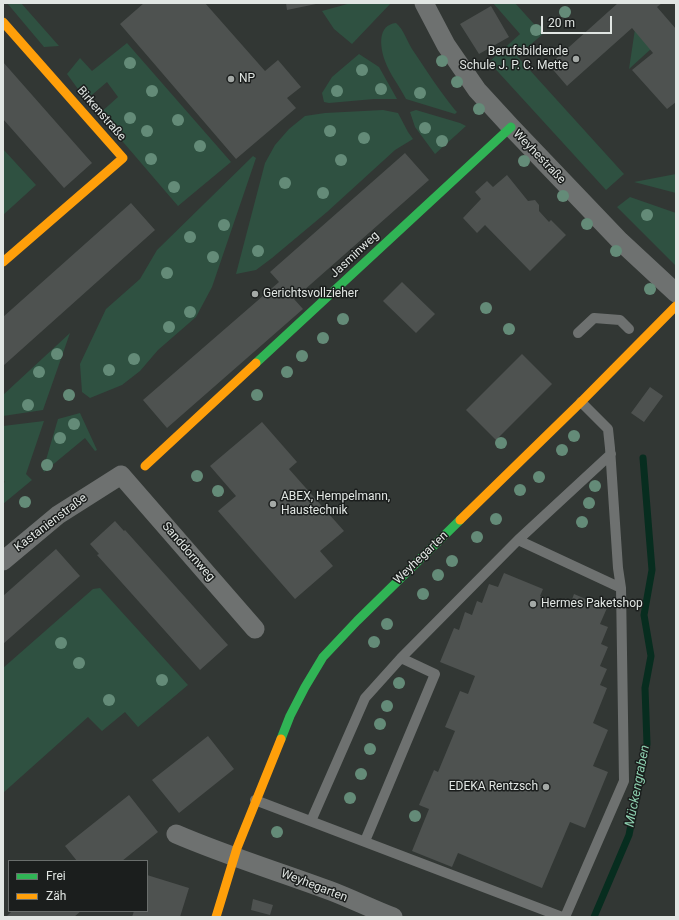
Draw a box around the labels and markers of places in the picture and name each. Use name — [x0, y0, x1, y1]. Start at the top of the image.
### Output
place label: Berufsbildende Schule J. P. C. Mette — [460, 45, 568, 73]
marker: Berufsbildende Schule J. P. C. Mette — [571, 54, 581, 64]
place label: NP — [239, 72, 255, 86]
marker: NP — [226, 74, 236, 84]
place label: Gerichtsvollzieher — [263, 287, 358, 301]
marker: Gerichtsvollzieher — [250, 289, 260, 299]
place label: ABEX, Hempelmann, Haustechnik — [281, 490, 390, 518]
marker: ABEX, Hempelmann, Haustechnik — [268, 499, 278, 509]
place label: Hermes Paketshop — [541, 597, 643, 611]
marker: Hermes Paketshop — [528, 599, 538, 609]
place label: EDEKA Rentzsch — [449, 780, 538, 794]
marker: EDEKA Rentzsch — [541, 782, 551, 792]

